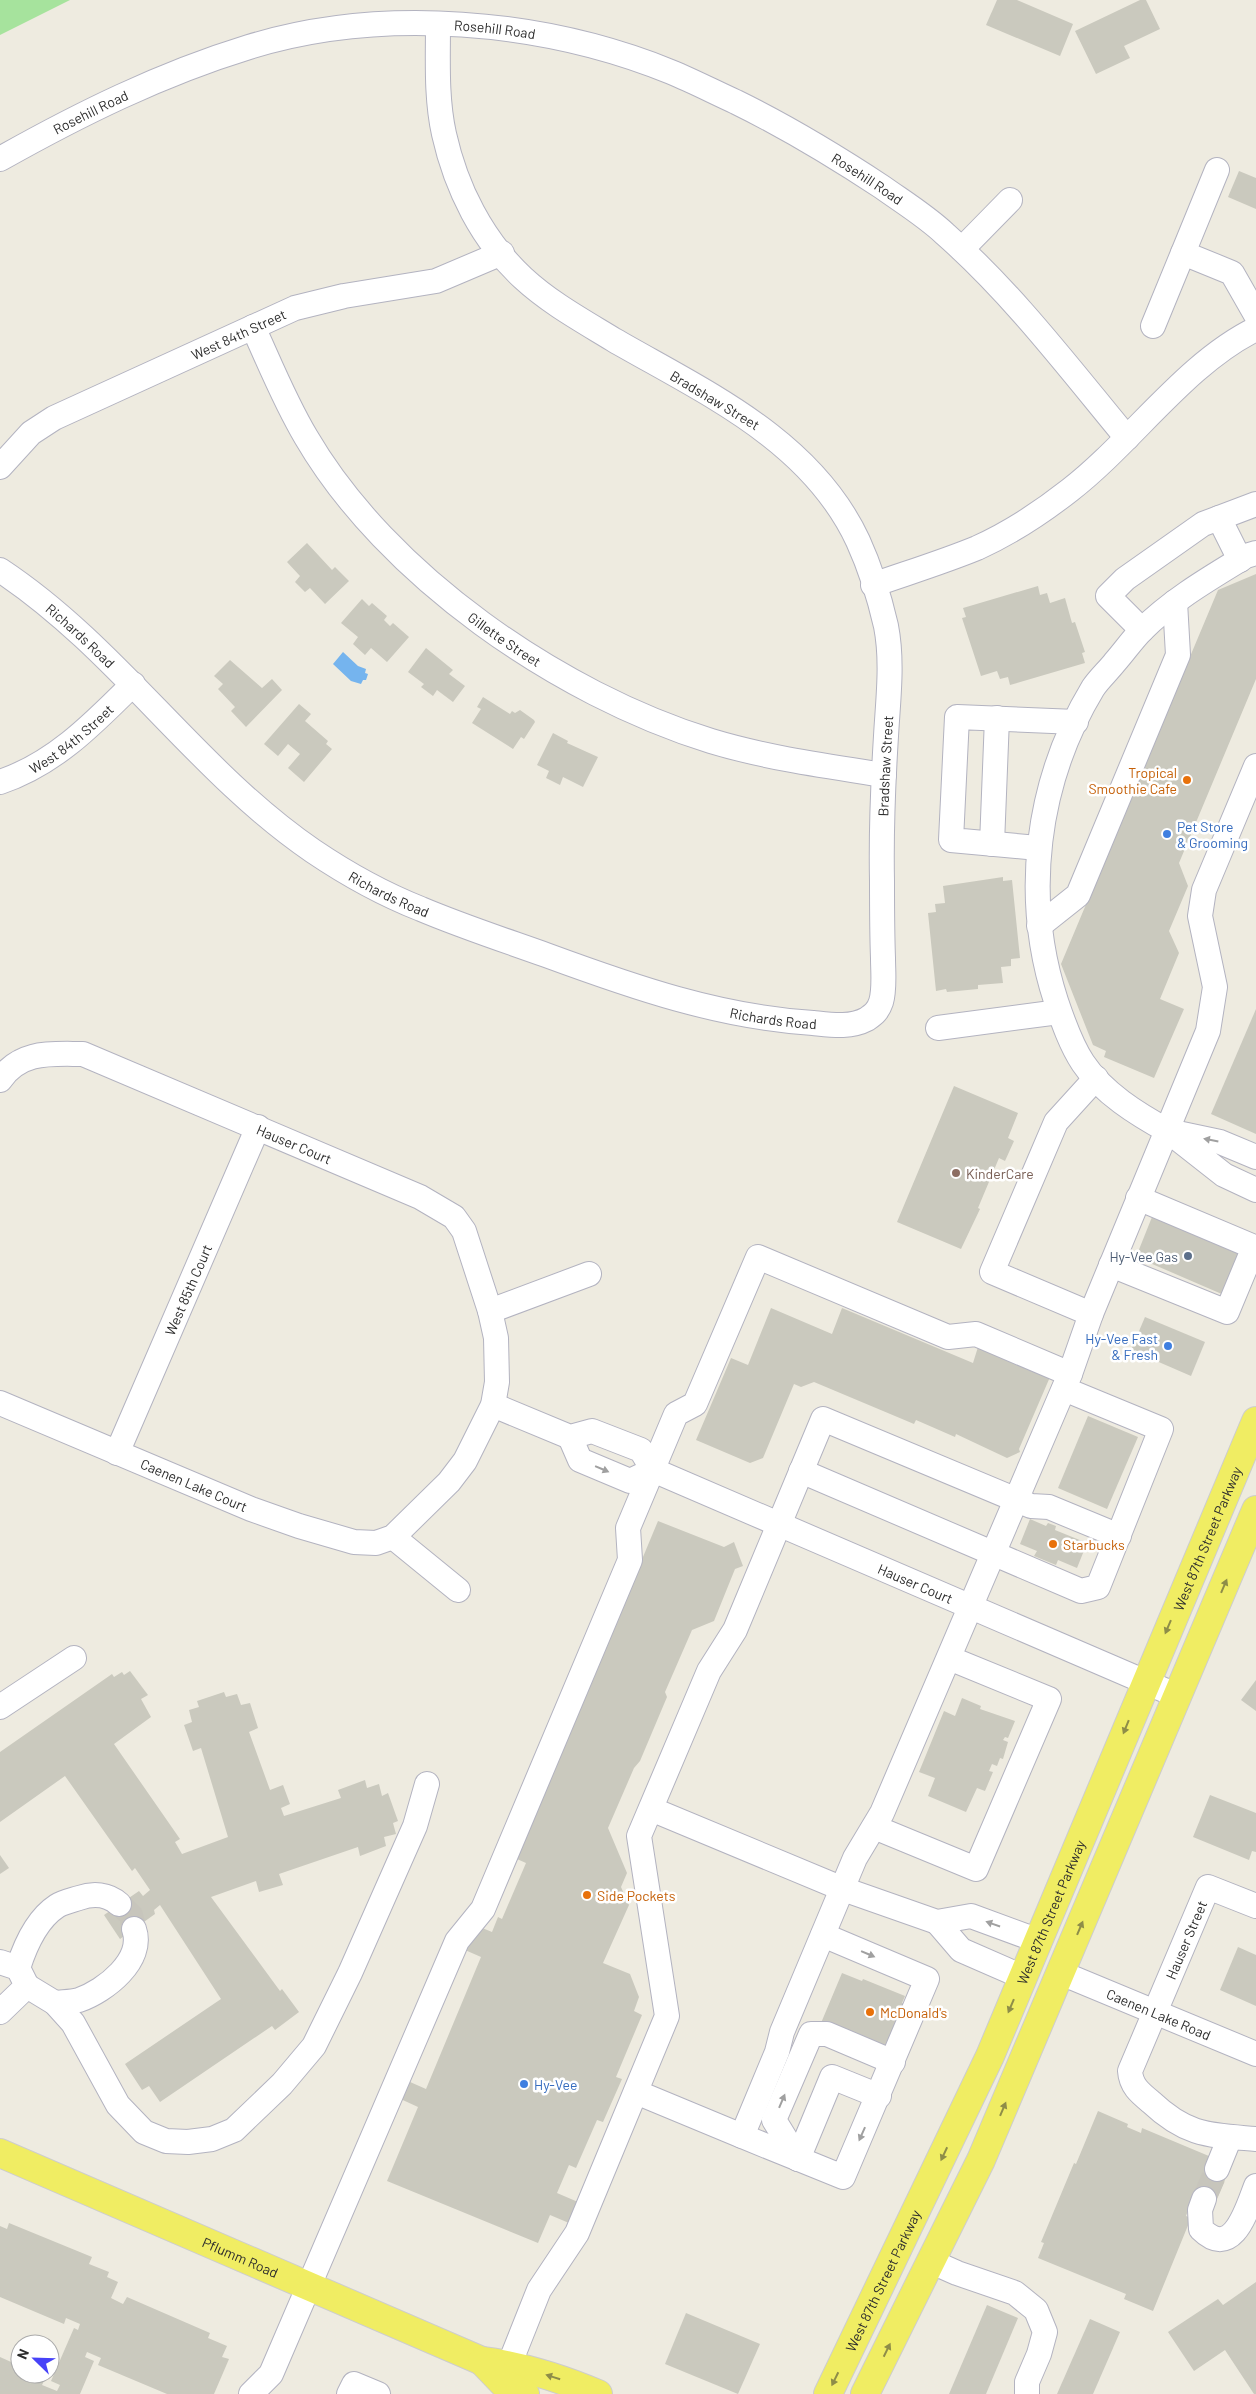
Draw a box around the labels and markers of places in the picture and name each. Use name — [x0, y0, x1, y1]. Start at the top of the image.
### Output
place label: Tropical Smoothie Cafe — [1088, 764, 1177, 797]
marker: Tropical Smoothie Cafe — [1181, 774, 1193, 786]
place label: Pet Store & Grooming — [1177, 818, 1248, 851]
marker: Pet Store & Grooming — [1161, 828, 1173, 840]
place label: KinderCare — [966, 1165, 1034, 1182]
marker: KinderCare — [950, 1167, 962, 1179]
place label: Hy-Vee Gas — [1109, 1248, 1178, 1265]
marker: Hy-Vee Gas — [1182, 1250, 1194, 1262]
place label: Hy-Vee Fast & Fresh — [1085, 1330, 1158, 1363]
marker: Hy-Vee Fast & Fresh — [1162, 1340, 1174, 1352]
place label: Starbucks — [1063, 1536, 1125, 1553]
marker: Starbucks — [1047, 1538, 1059, 1550]
place label: Side Pockets — [597, 1887, 676, 1904]
marker: Side Pockets — [581, 1889, 593, 1901]
place label: McDonald's — [880, 2004, 948, 2021]
marker: McDonald's — [864, 2006, 876, 2018]
place label: Hy-Vee — [534, 2076, 577, 2093]
marker: Hy-Vee — [518, 2078, 530, 2090]

